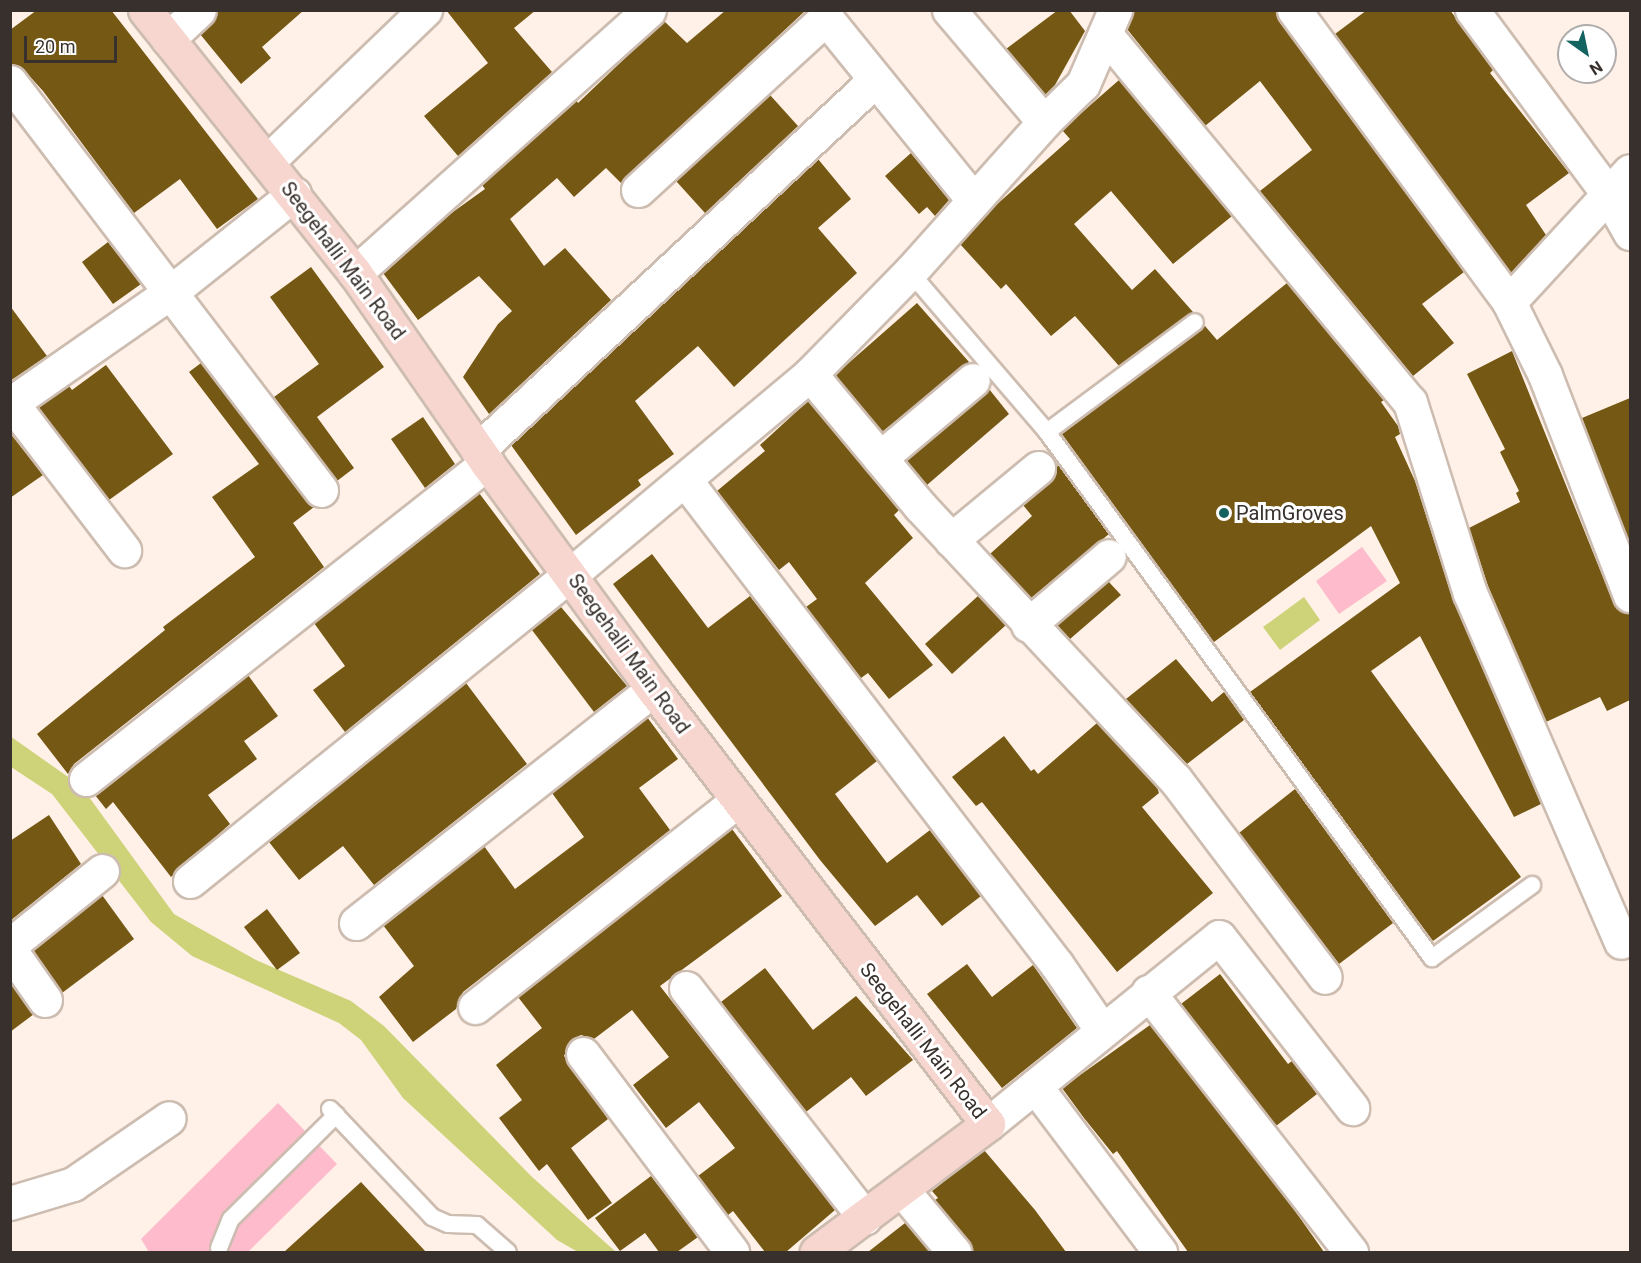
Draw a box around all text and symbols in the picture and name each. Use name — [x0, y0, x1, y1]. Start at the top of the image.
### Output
scale bar — [27, 24, 120, 62]
north arrow — [1557, 24, 1617, 84]
text: 20 m — [35, 36, 75, 57]
text: N — [1586, 57, 1606, 79]
street label: Seegehalli Main Road — [276, 177, 410, 345]
place label: PalmGroves — [1236, 501, 1344, 525]
marker: PalmGroves — [1217, 506, 1231, 520]
street label: Seegehalli Main Road — [563, 569, 695, 739]
street label: Seegehalli Main Road — [855, 958, 991, 1124]

